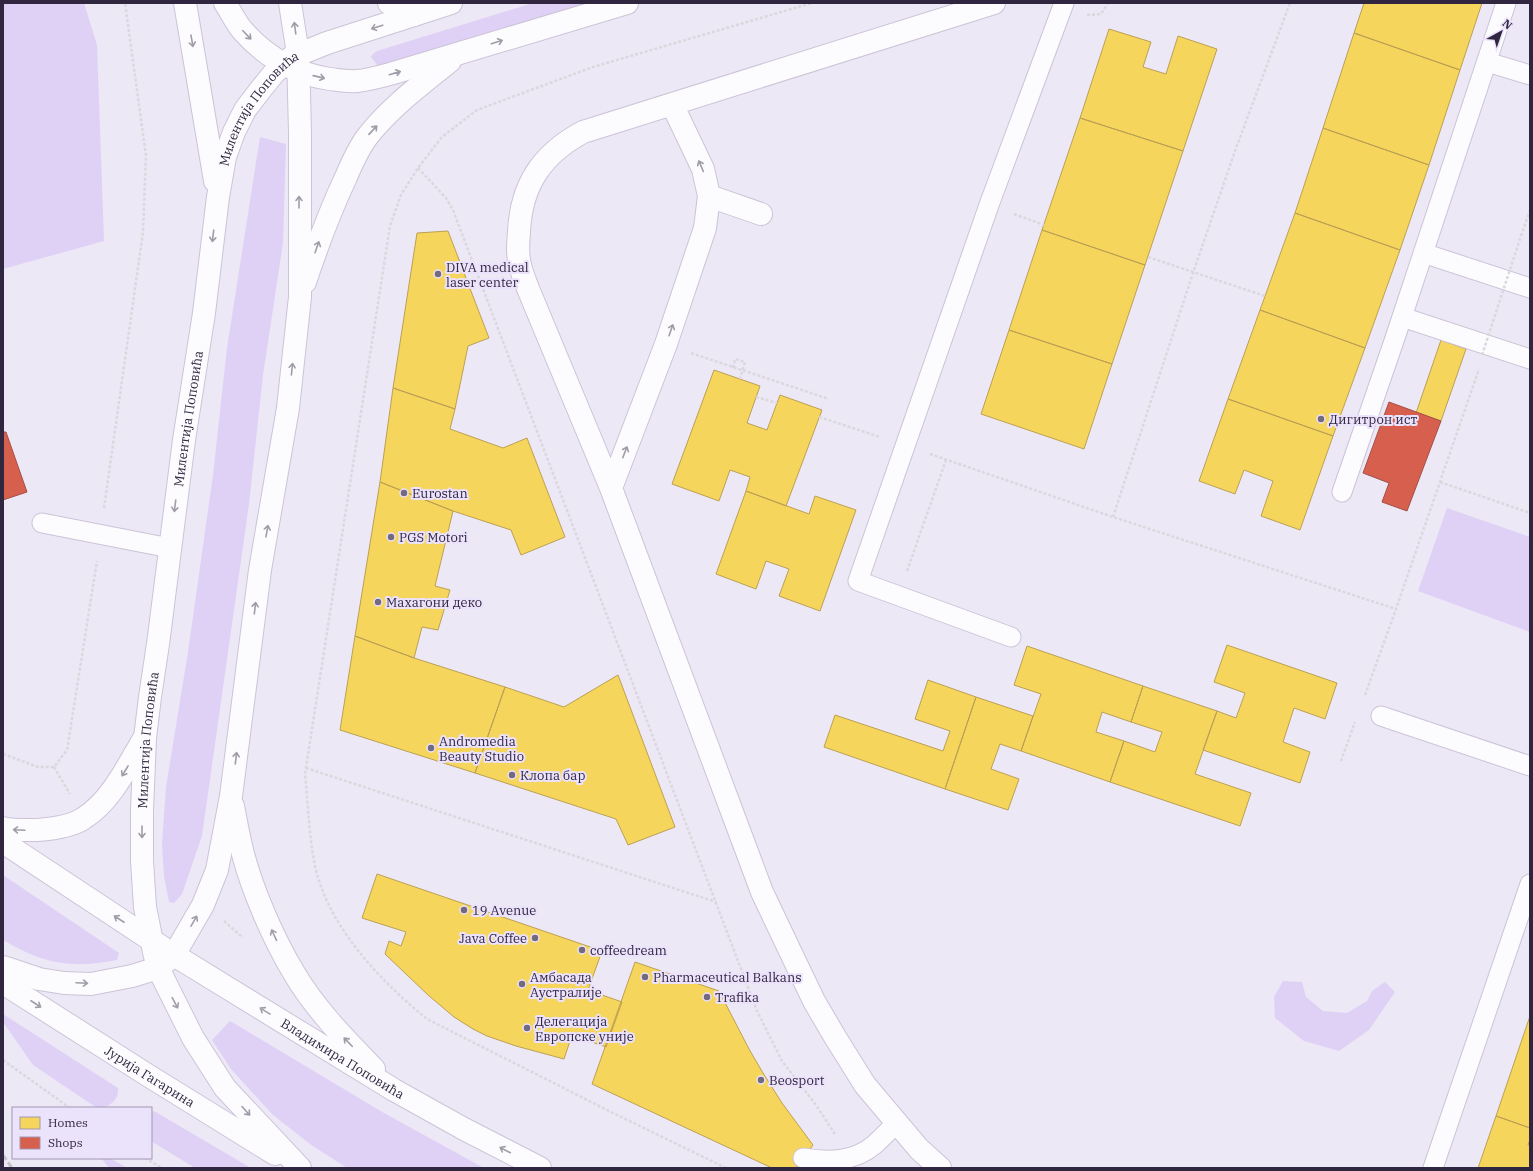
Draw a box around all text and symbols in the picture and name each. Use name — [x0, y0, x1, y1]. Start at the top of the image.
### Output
north arrow — [1481, 12, 1521, 52]
text: N — [1500, 16, 1515, 33]
one-way arrow — [291, 22, 298, 35]
one-way arrow — [370, 24, 383, 31]
one-way arrow — [242, 30, 252, 40]
one-way arrow — [188, 34, 196, 47]
one-way arrow — [490, 38, 503, 45]
street label: Милентија Поповића — [215, 47, 301, 167]
one-way arrow — [388, 69, 401, 76]
one-way arrow — [312, 73, 325, 81]
one-way arrow — [368, 125, 378, 135]
one-way arrow — [696, 160, 704, 172]
one-way arrow — [296, 196, 303, 209]
one-way arrow — [209, 229, 217, 242]
one-way arrow — [314, 240, 321, 253]
place label: DIVA medical laser center — [446, 259, 529, 291]
marker: DIVA medical laser center — [433, 269, 443, 279]
one-way arrow — [668, 324, 675, 337]
street label: Милентија Поповића — [170, 349, 206, 488]
one-way arrow — [288, 363, 296, 376]
place label: Дигитрон ист — [1329, 411, 1418, 428]
marker: Дигитрон ист — [1316, 414, 1326, 424]
one-way arrow — [621, 446, 629, 458]
place label: Eurostan — [412, 485, 468, 502]
marker: Eurostan — [399, 488, 409, 498]
one-way arrow — [172, 499, 179, 512]
one-way arrow — [263, 525, 271, 538]
place label: PGS Motori — [399, 529, 468, 546]
marker: PGS Motori — [386, 532, 396, 542]
place label: Махагони деко — [386, 594, 482, 611]
marker: Махагони деко — [373, 597, 383, 607]
one-way arrow — [251, 602, 259, 615]
street label: Милентија Поповића — [134, 670, 162, 809]
place label: Andromedia Beauty Studio — [439, 733, 524, 765]
marker: Andromedia Beauty Studio — [426, 743, 436, 753]
one-way arrow — [232, 752, 240, 765]
one-way arrow — [121, 765, 129, 776]
place label: Клопа бар — [520, 767, 585, 784]
marker: Клопа бар — [507, 770, 517, 780]
one-way arrow — [138, 825, 146, 838]
one-way arrow — [13, 826, 26, 833]
place label: 19 Avenue — [472, 902, 536, 919]
marker: 19 Avenue — [459, 905, 469, 915]
one-way arrow — [114, 915, 125, 923]
one-way arrow — [190, 916, 198, 928]
one-way arrow — [270, 929, 277, 941]
place label: Java Coffee — [459, 930, 527, 947]
marker: Java Coffee — [530, 933, 540, 943]
place label: coffeedream — [590, 942, 667, 959]
marker: coffeedream — [577, 945, 587, 955]
place label: Амбасада Аустралије — [530, 969, 602, 1001]
place label: Pharmaceutical Balkans — [653, 969, 802, 986]
marker: Pharmaceutical Balkans — [640, 972, 650, 982]
marker: Амбасада Аустралије — [517, 979, 527, 989]
one-way arrow — [75, 980, 88, 987]
place label: Trafika — [715, 989, 759, 1006]
marker: Trafika — [702, 992, 712, 1002]
one-way arrow — [172, 997, 179, 1009]
one-way arrow — [30, 1001, 42, 1009]
one-way arrow — [260, 1007, 271, 1015]
place label: Делегација Европске уније — [535, 1013, 634, 1045]
street label: Владимира Поповића — [278, 1014, 407, 1103]
marker: Делегација Европске уније — [522, 1023, 532, 1033]
one-way arrow — [343, 1036, 352, 1047]
street label: Јурија Гагарина — [102, 1042, 198, 1111]
place label: Beosport — [769, 1072, 825, 1089]
marker: Beosport — [756, 1075, 766, 1085]
one-way arrow — [241, 1106, 251, 1116]
legend — [12, 1107, 152, 1159]
text: Homes — [48, 1115, 88, 1130]
text: Shops — [48, 1135, 83, 1150]
one-way arrow — [500, 1146, 512, 1153]

